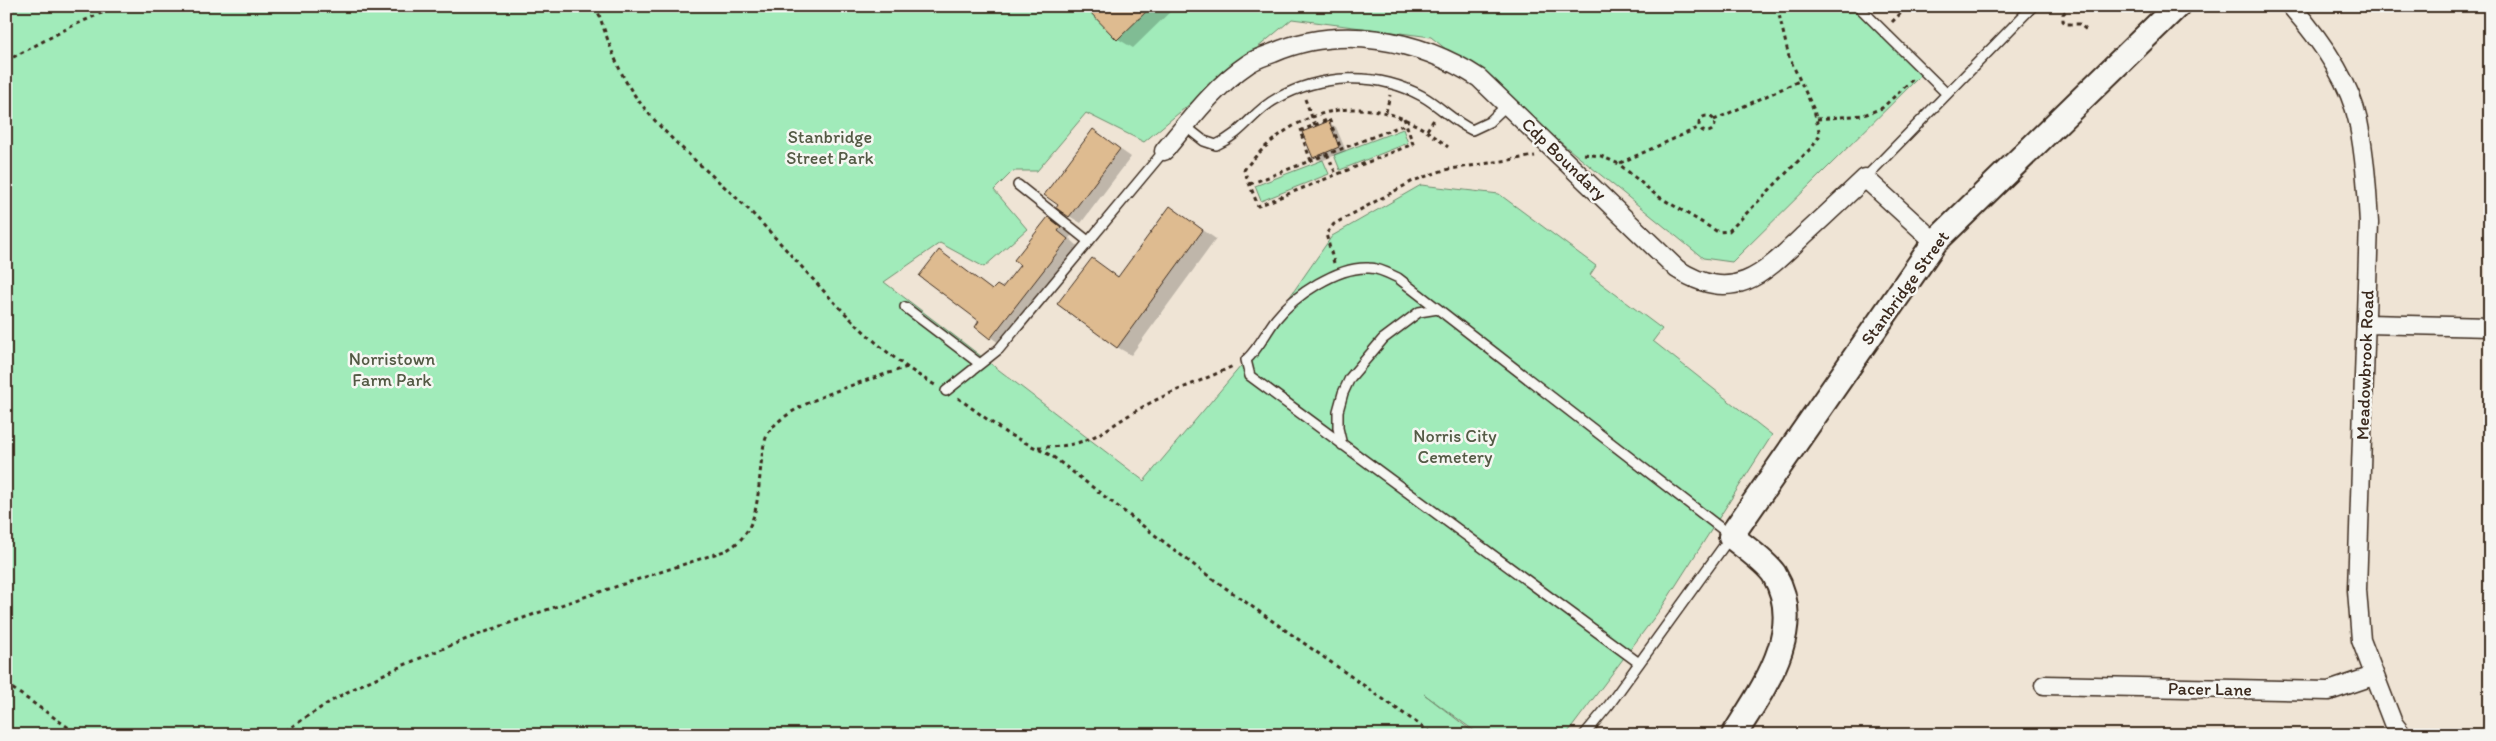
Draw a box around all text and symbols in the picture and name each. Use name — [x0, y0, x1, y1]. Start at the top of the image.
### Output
street label: Cdp Boundary — [1517, 113, 1611, 205]
park label: Stanbridge Street Park — [786, 126, 874, 169]
street label: Stanbridge Street — [1856, 226, 1954, 350]
street label: Meadowbrook Road — [2351, 289, 2379, 440]
park label: Norristown Farm Park — [349, 348, 435, 391]
park label: Norris City Cemetery — [1413, 425, 1497, 468]
street label: Pacer Lane — [2168, 677, 2252, 701]

